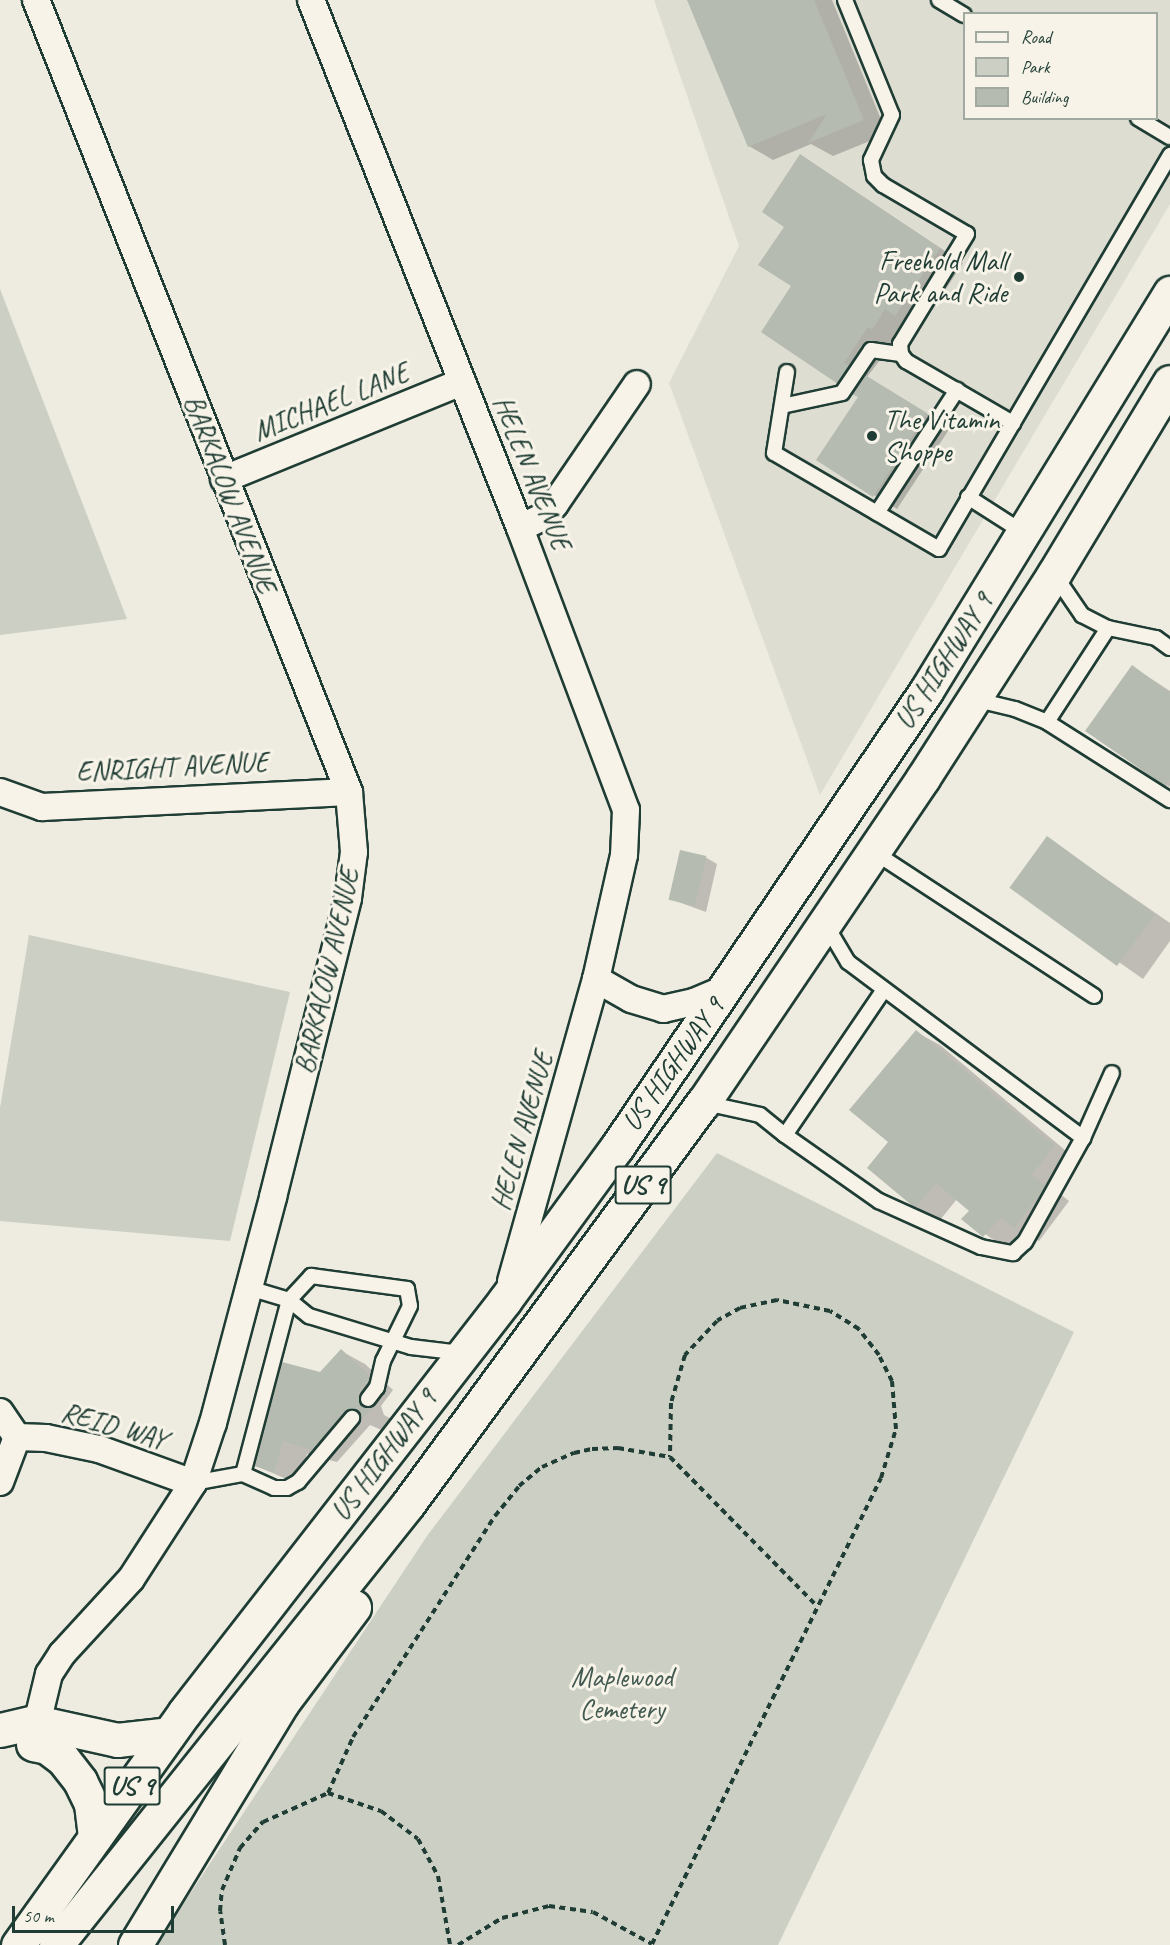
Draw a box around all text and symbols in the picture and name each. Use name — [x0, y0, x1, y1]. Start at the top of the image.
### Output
legend — [963, 12, 1158, 120]
text: Road — [1021, 26, 1051, 48]
text: Park — [1021, 56, 1050, 78]
text: Building — [1021, 86, 1068, 108]
place label: Freehold Mall Park and Ride — [873, 244, 1007, 310]
marker: Freehold Mall Park and Ride — [1012, 270, 1026, 284]
street label: MICHAEL LANE — [248, 356, 414, 448]
street label: HELEN AVENUE — [486, 390, 578, 556]
street label: BARKALOW AVENUE — [177, 391, 283, 597]
place label: The Vitamin Shoppe — [884, 403, 1001, 469]
marker: The Vitamin Shoppe — [865, 429, 879, 443]
street label: US HIGHWAY 9 — [887, 586, 1001, 736]
street label: ENRIGHT AVENUE — [76, 745, 268, 789]
street label: BARKALOW AVENUE — [287, 866, 367, 1076]
street label: US HIGHWAY 9 — [614, 990, 732, 1138]
street label: HELEN AVENUE — [483, 1047, 561, 1215]
road number: US 9 — [614, 1161, 672, 1209]
street label: US HIGHWAY 9 — [323, 1382, 445, 1528]
street label: REID WAY — [56, 1395, 172, 1457]
park label: Maplewood Cemetery — [571, 1660, 673, 1726]
road number: US 9 — [104, 1762, 160, 1810]
scale bar — [15, 1894, 177, 1932]
text: 50 m — [23, 1905, 54, 1927]

